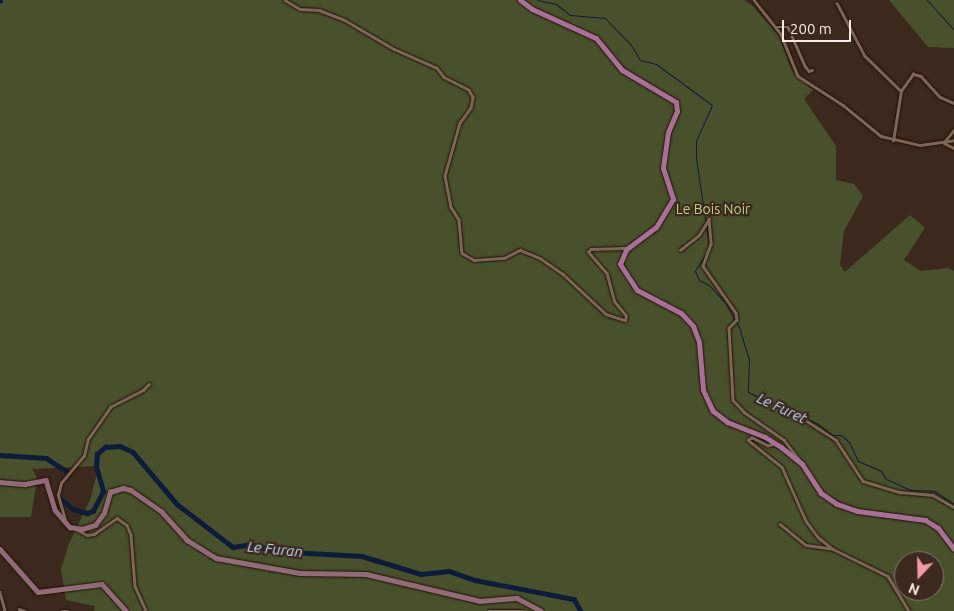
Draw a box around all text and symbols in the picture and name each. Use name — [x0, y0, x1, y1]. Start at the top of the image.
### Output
scale bar — [784, 10, 853, 42]
text: 200 m — [790, 20, 832, 37]
park label: Le Bois Noir — [676, 201, 750, 217]
water label: Le Furet — [754, 389, 810, 427]
water label: Le Furan — [246, 537, 304, 561]
north arrow — [894, 551, 944, 601]
text: N — [906, 580, 922, 598]

